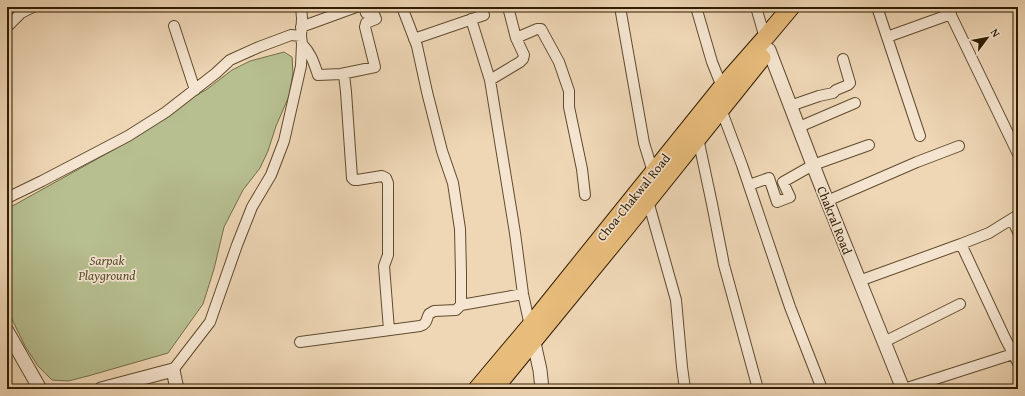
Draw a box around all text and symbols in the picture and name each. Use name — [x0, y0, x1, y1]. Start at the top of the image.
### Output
north arrow — [967, 18, 1007, 58]
text: N — [987, 25, 1005, 41]
street label: Choa-Chakwal Road — [592, 149, 675, 245]
street label: Chakral Road — [812, 183, 857, 257]
park label: Sarpak Playground — [77, 251, 136, 285]

